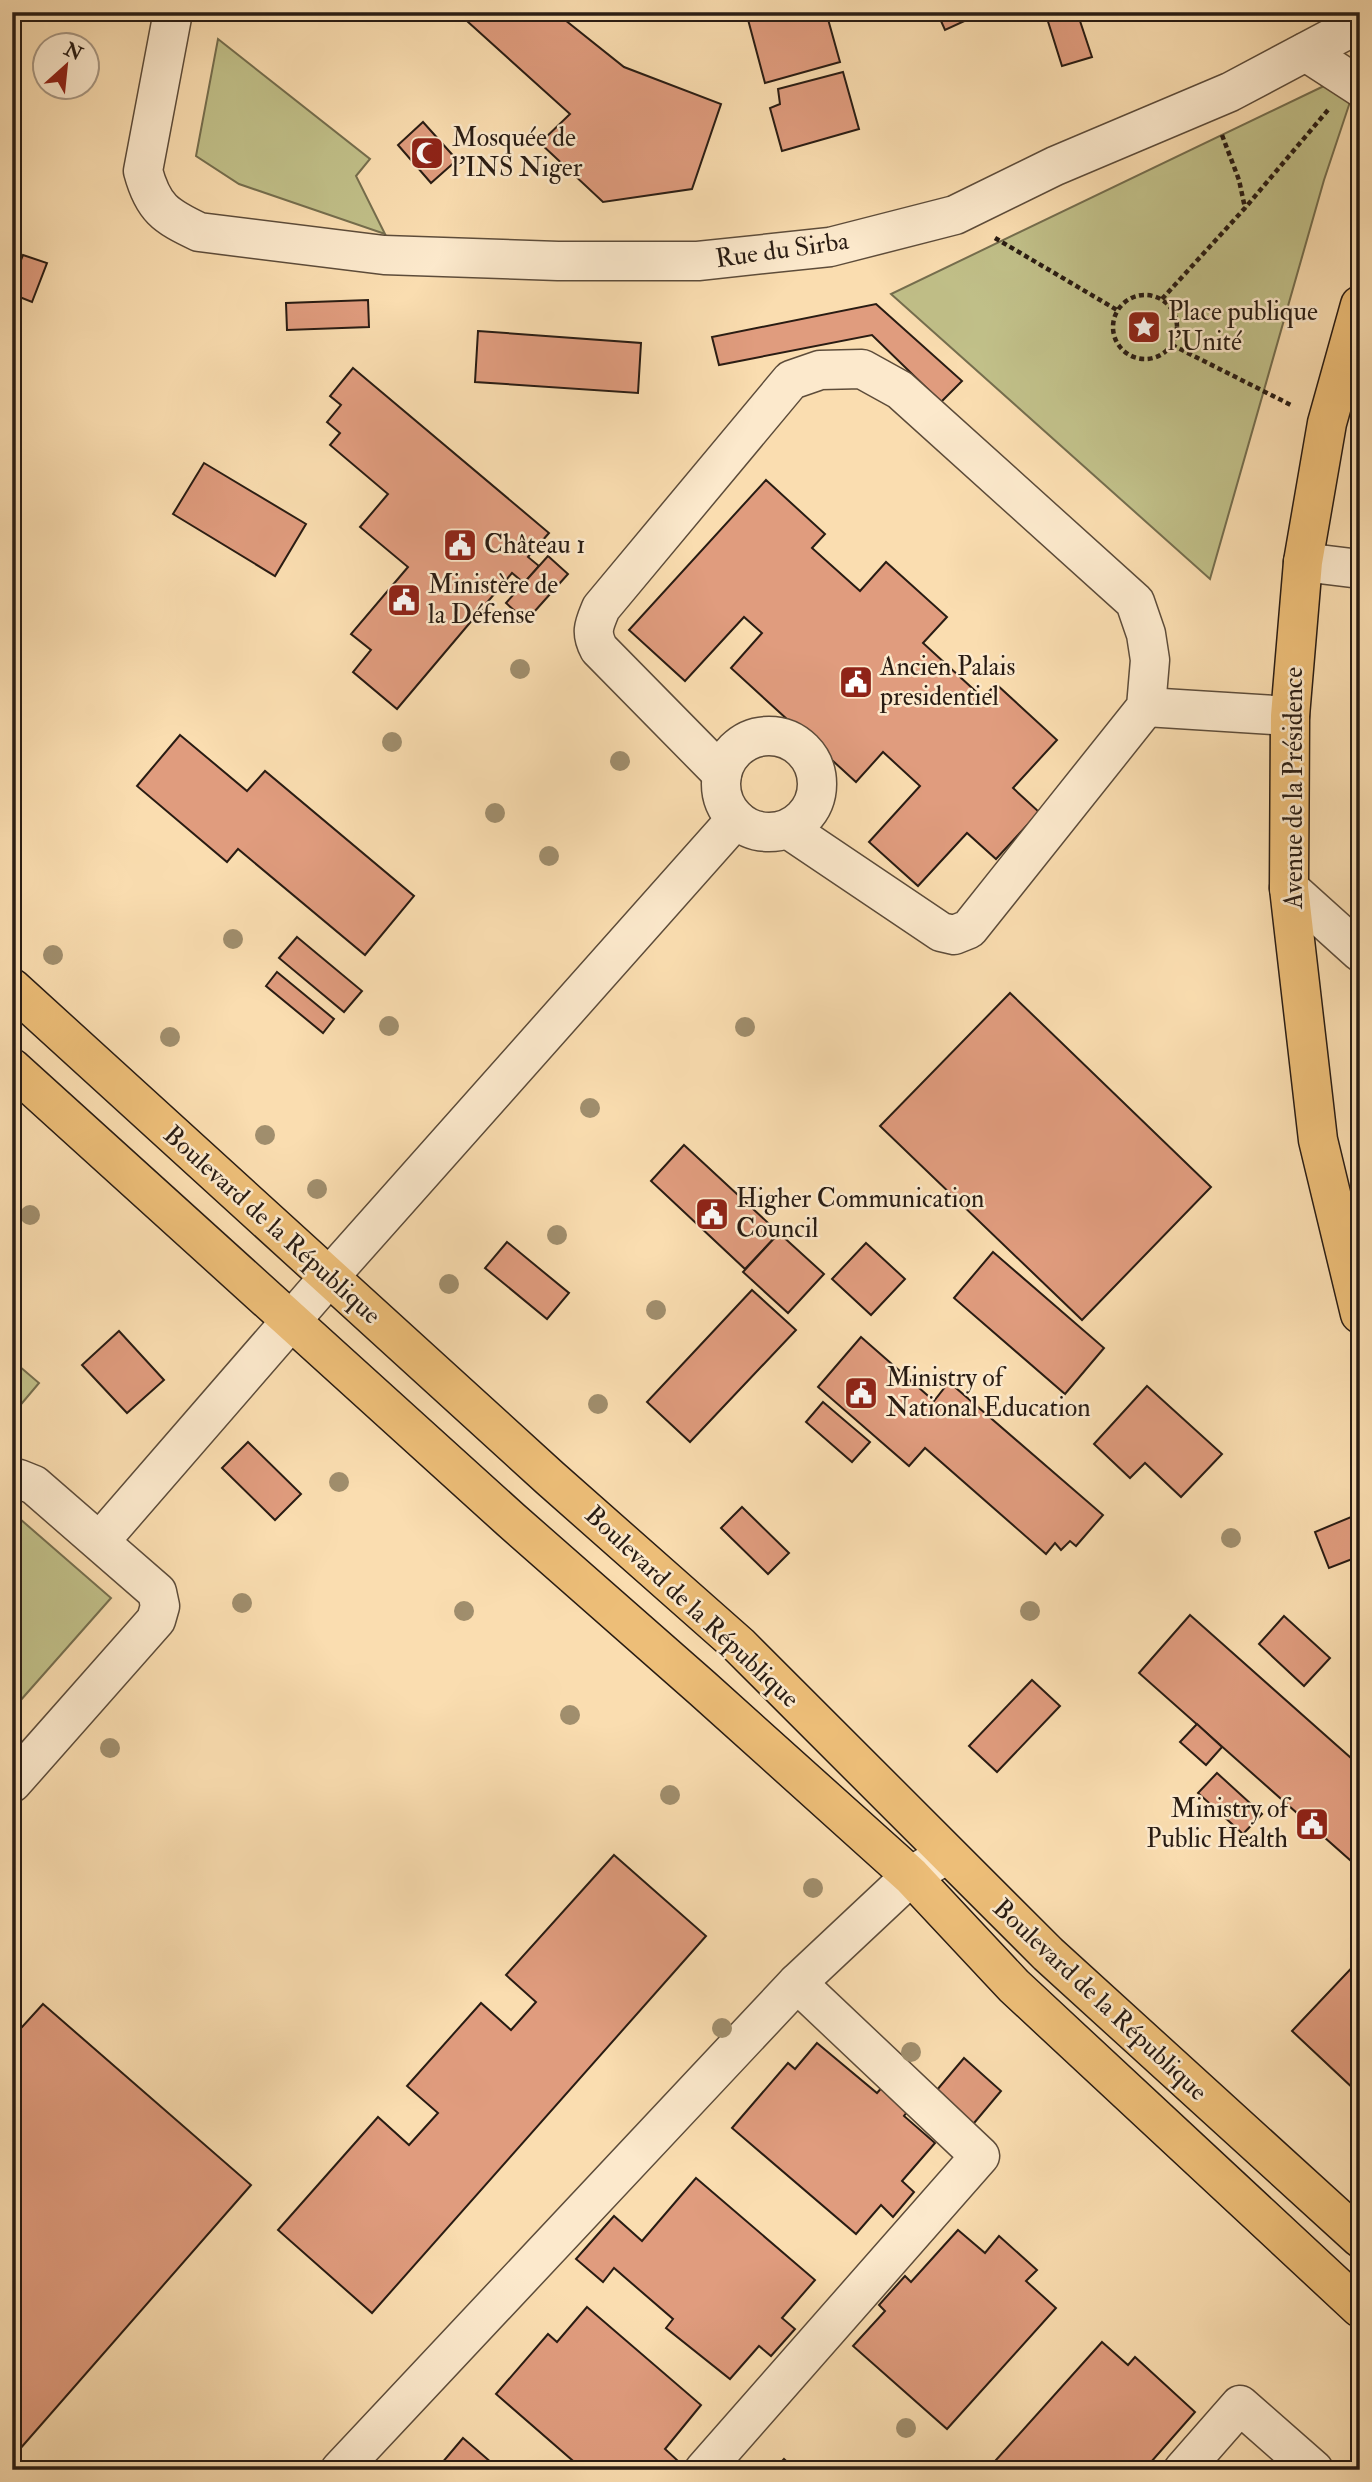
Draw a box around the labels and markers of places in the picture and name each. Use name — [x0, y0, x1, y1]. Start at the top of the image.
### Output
place label: Mosquée de l'INS Niger — [452, 122, 583, 184]
mosque icon: Mosquée de l'INS Niger — [408, 134, 446, 172]
place label: Place publique l'Unité — [1168, 296, 1318, 358]
place icon: Place publique l'Unité — [1125, 308, 1163, 346]
public building icon: Château 1 — [441, 526, 479, 564]
place label: Château 1 — [484, 529, 586, 561]
place label: Ministère de la Défense — [428, 569, 558, 631]
public building icon: Ministère de la Défense — [385, 581, 423, 619]
place label: Ancien Palais presidentiel — [879, 651, 1015, 714]
public building icon: Ancien Palais presidentiel — [837, 663, 875, 701]
place label: Higher Communication Council — [736, 1183, 984, 1245]
public building icon: Higher Communication Council — [693, 1195, 731, 1233]
place label: Ministry of National Education — [886, 1362, 1091, 1424]
public building icon: Ministry of National Education — [842, 1374, 880, 1412]
place label: Ministry of Public Health — [1146, 1793, 1292, 1855]
public building icon: Ministry of Public Health — [1293, 1805, 1331, 1843]

